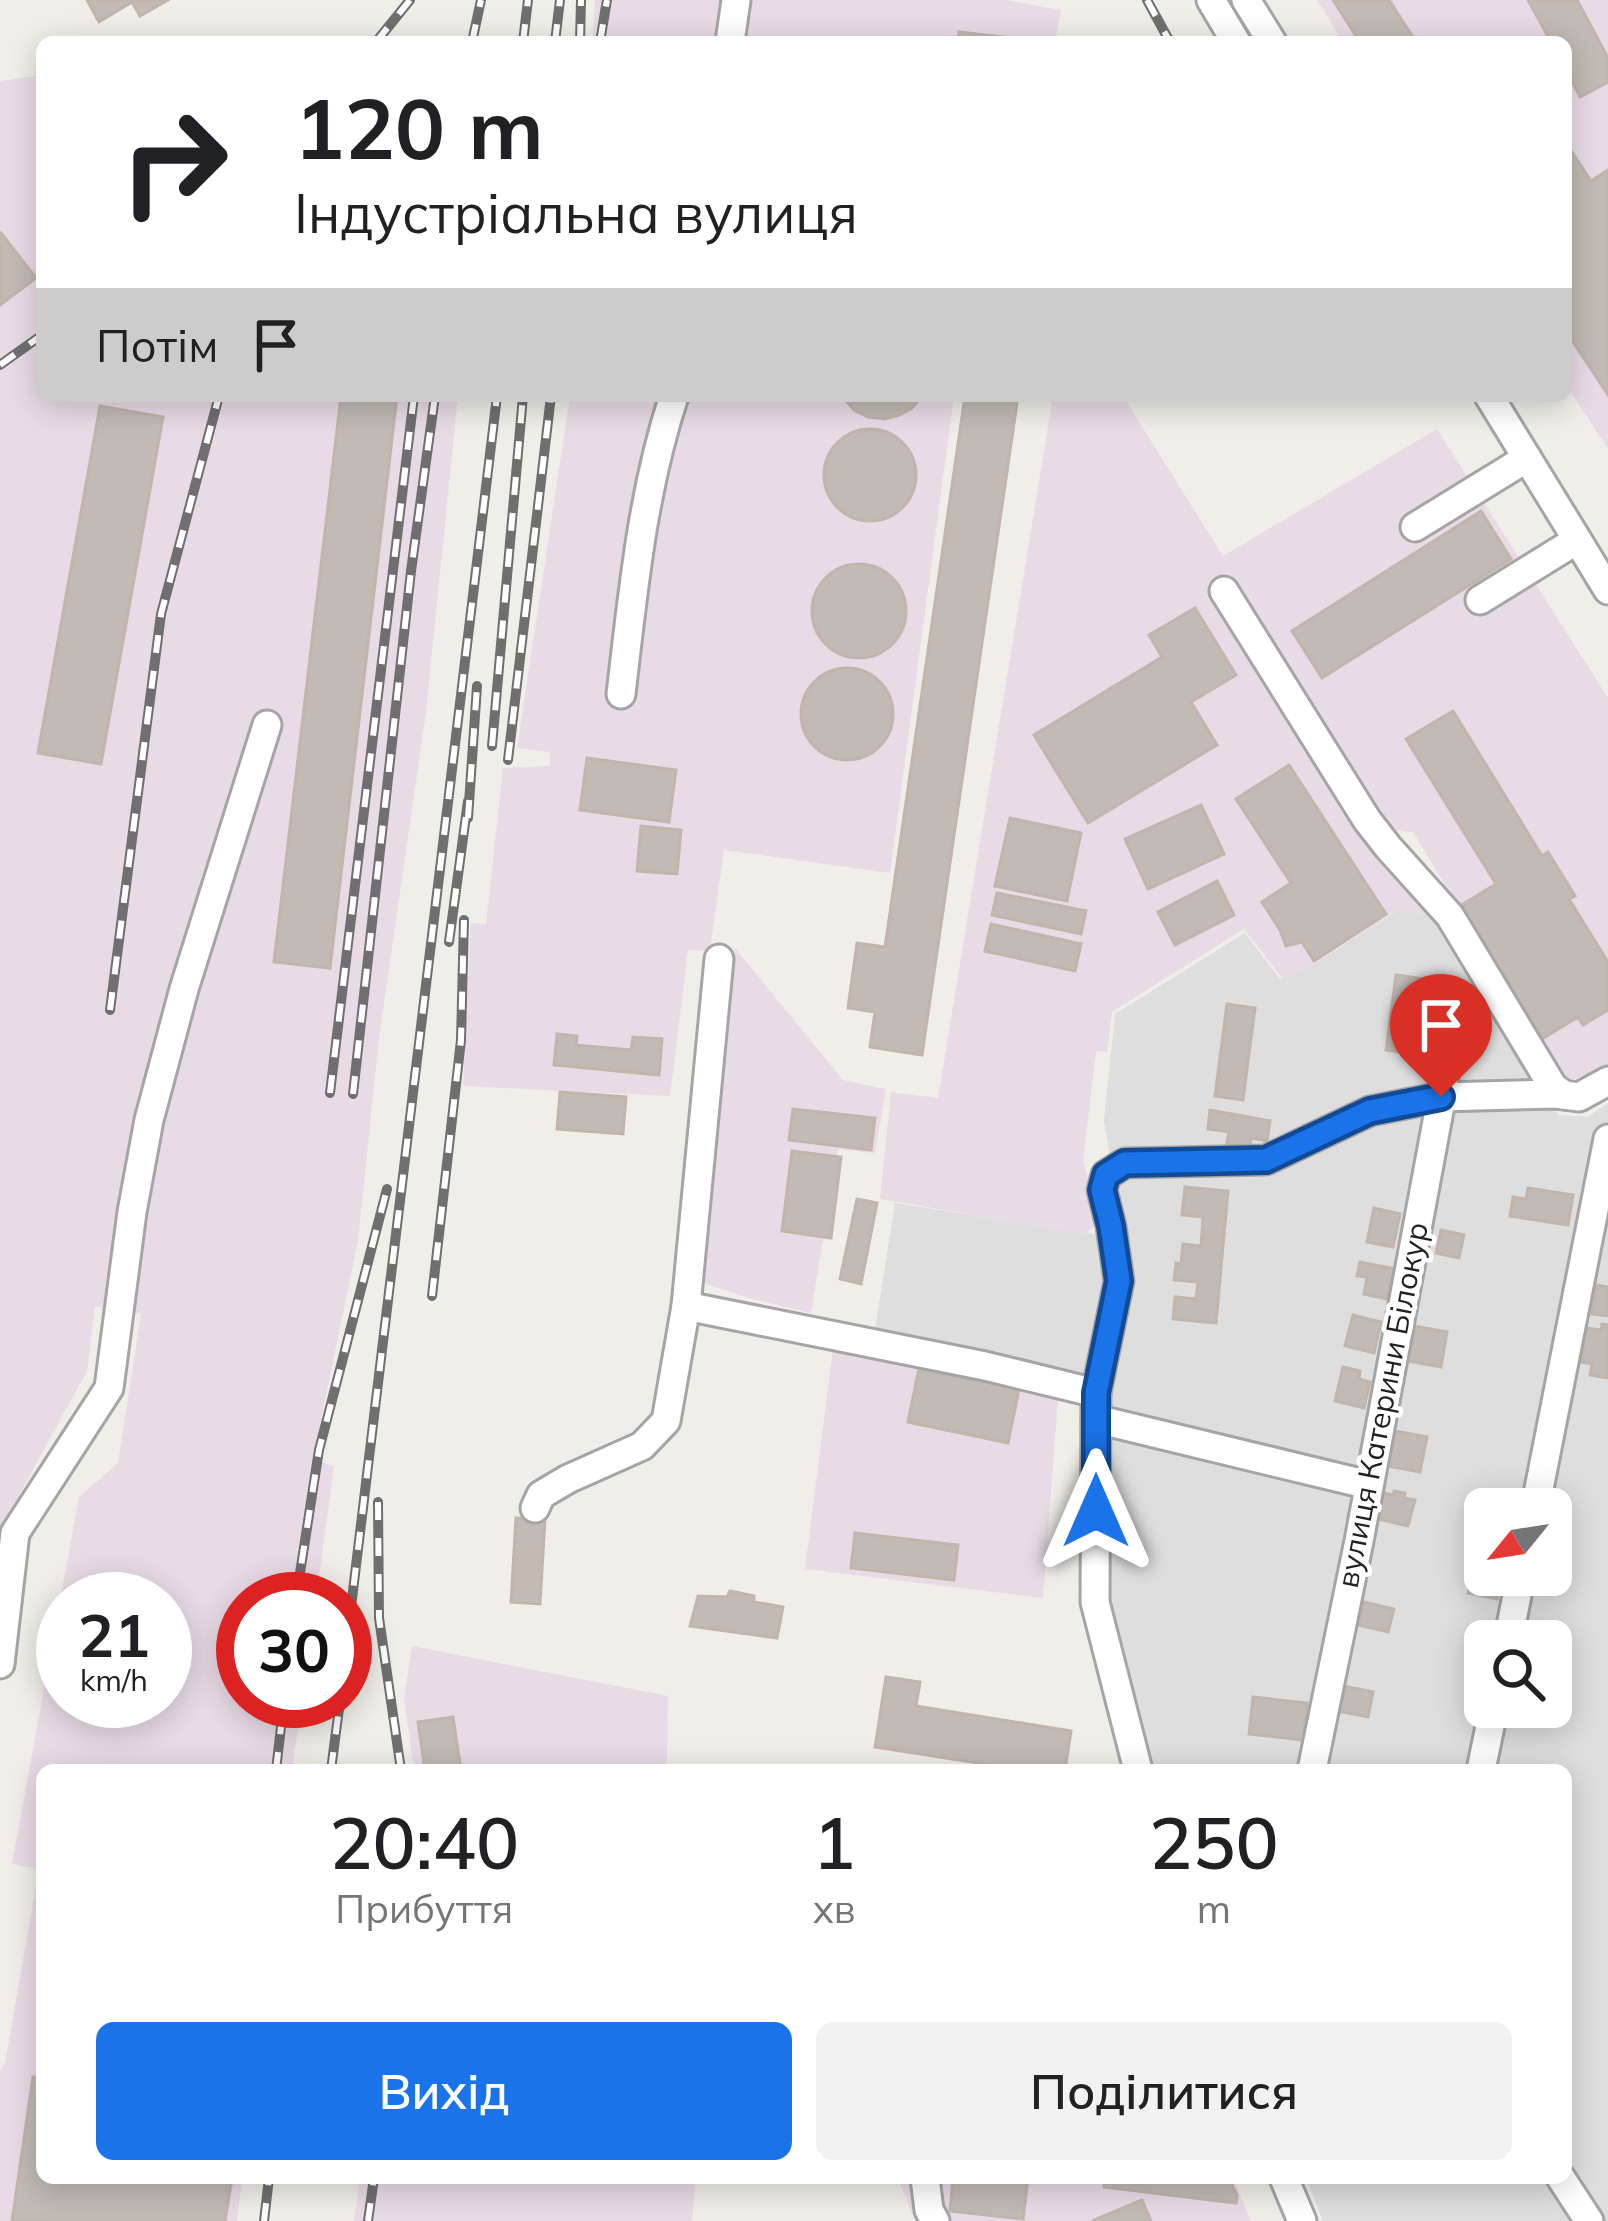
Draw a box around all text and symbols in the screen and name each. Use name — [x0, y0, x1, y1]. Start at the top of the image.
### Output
text: 120 m — [294, 75, 544, 180]
icon: right — [96, 84, 252, 240]
text: Індустріальна вулиця — [294, 179, 858, 247]
icon: arrive — [243, 312, 309, 378]
text: Потім — [96, 317, 219, 373]
pin — [1390, 974, 1492, 1097]
icon: arrive — [1408, 992, 1474, 1058]
street label: вулиця Катерини Білокур — [1328, 1219, 1436, 1591]
position arrow — [1033, 1448, 1159, 1574]
north arrow — [1464, 1488, 1572, 1596]
map controls — [1464, 1488, 1572, 1728]
speed limit sign: 30 — [216, 1572, 372, 1728]
text: 21 — [78, 1597, 150, 1672]
button: search — [1464, 1620, 1572, 1728]
text: km/h — [80, 1661, 148, 1699]
text: 20:40 — [329, 1797, 519, 1887]
text: 1 — [813, 1797, 856, 1887]
text: 250 — [1149, 1797, 1279, 1887]
text: Прибуття — [335, 1884, 513, 1933]
text: хв — [813, 1884, 856, 1933]
text: m — [1197, 1884, 1231, 1933]
button: Вихід — [96, 2022, 792, 2160]
button: Поділитися — [816, 2022, 1512, 2160]

